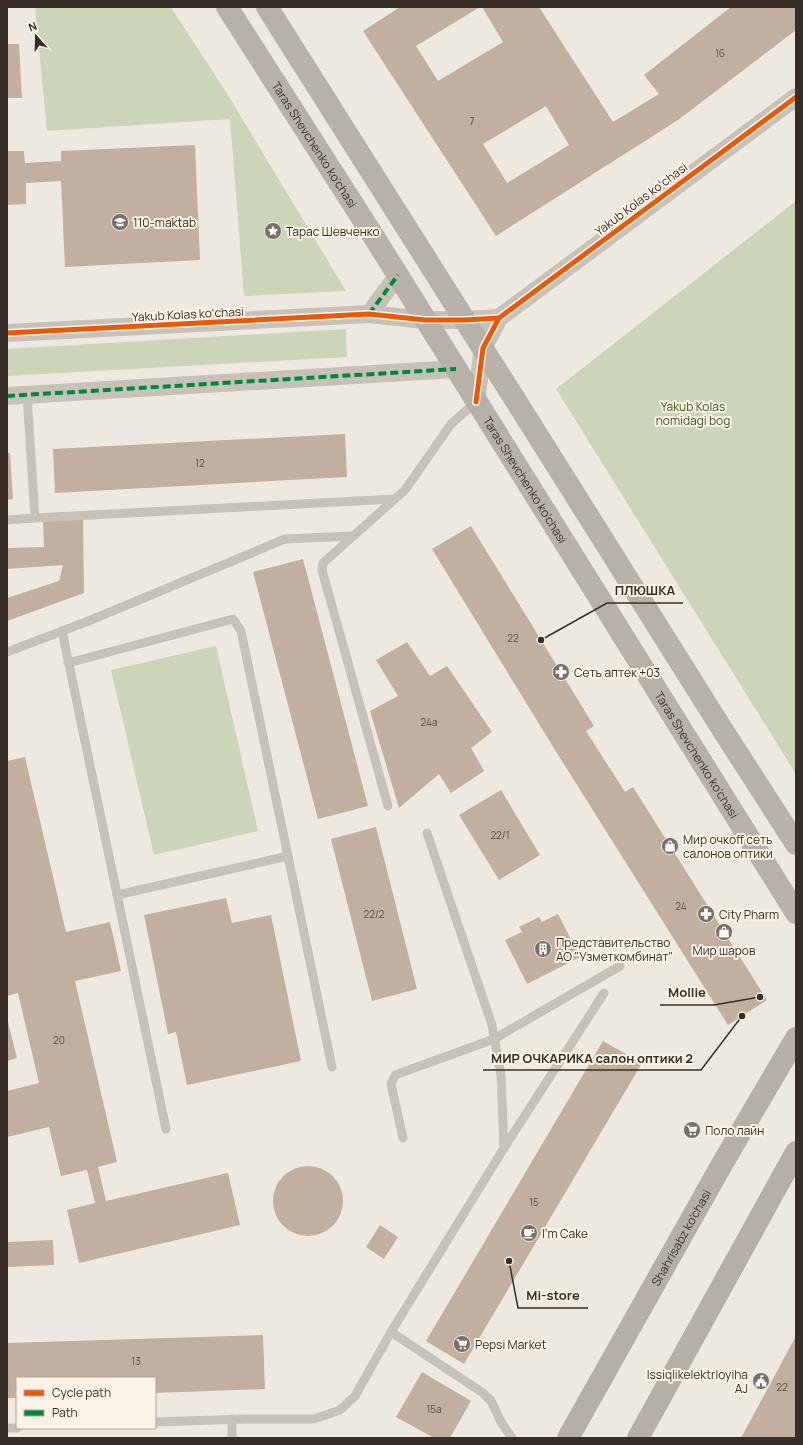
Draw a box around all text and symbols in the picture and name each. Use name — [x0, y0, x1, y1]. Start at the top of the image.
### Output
north arrow — [16, 16, 56, 56]
text: N — [26, 18, 39, 35]
house number: 16 — [715, 46, 725, 60]
street label: Taras Shevchenko ko'chasi — [268, 78, 361, 211]
house number: 7 — [469, 114, 475, 128]
street label: Yakub Kolas koʻchasi — [591, 159, 691, 239]
school or university icon: 110-maktab — [110, 212, 130, 232]
place label: 110-maktab — [133, 214, 196, 231]
place icon: Тарас Шевченко — [263, 221, 283, 241]
place label: Тарас Шевченко — [286, 223, 380, 240]
street label: Yakub Kolas koʻchasi — [132, 303, 244, 325]
park label: Yakub Kolas nomidagi bog — [656, 398, 730, 429]
street label: Taras Shevchenko ko'chasi — [479, 413, 572, 546]
house number: 12 — [195, 456, 205, 470]
callout: ПЛЮШКА — [607, 578, 683, 603]
text: ПЛЮШКА — [615, 581, 676, 599]
house number: 22 — [507, 631, 519, 645]
pharmacy icon: Сеть аптек +03 — [551, 662, 571, 682]
place label: Сеть аптек +03 — [574, 664, 660, 681]
street label: Taras Shevchenko ko'chasi — [651, 688, 743, 821]
house number: 24a — [421, 715, 437, 729]
house number: 22/1 — [490, 828, 510, 842]
place label: Мир очкоff сеть салонов оптики — [683, 831, 773, 862]
shop icon: Мир очкоff сеть салонов оптики — [660, 836, 680, 856]
house number: 24 — [675, 899, 687, 913]
pharmacy icon: City Pharm — [696, 904, 716, 924]
place label: City Pharm — [719, 906, 779, 923]
house number: 22/2 — [364, 907, 385, 921]
shop icon: Мир шаров — [714, 922, 734, 942]
place label: Представительство АО "Узметкомбинат" — [556, 934, 673, 965]
building icon: Представительство АО "Узметкомбинат" — [533, 939, 553, 959]
place label: Мир шаров — [693, 942, 756, 959]
callout: Mollie — [660, 980, 714, 1005]
text: Mollie — [668, 983, 706, 1001]
house number: 20 — [53, 1033, 65, 1047]
callout: МИР ОЧКАРИКА салон оптики 2 — [483, 1045, 701, 1070]
text: МИР ОЧКАРИКА салон оптики 2 — [491, 1049, 693, 1067]
supermarket icon: Поло лайн — [682, 1120, 702, 1140]
place label: Поло лайн — [705, 1122, 764, 1139]
street label: Shahrisabz ko'chasi — [647, 1186, 715, 1289]
house number: 15 — [529, 1195, 539, 1209]
cafe icon: I'm Cake — [519, 1223, 539, 1243]
place label: I'm Cake — [542, 1225, 588, 1242]
callout: Mi-store — [518, 1283, 588, 1308]
text: Mi-store — [526, 1286, 580, 1304]
supermarket icon: Pepsi Market — [452, 1334, 472, 1354]
place label: Pepsi Market — [475, 1336, 547, 1353]
house number: 13 — [131, 1354, 141, 1368]
place label: Issiqlikelektrloyiha AJ — [647, 1366, 748, 1397]
public building icon: Issiqlikelektrloyiha AJ — [751, 1371, 771, 1391]
legend — [16, 1377, 156, 1429]
house number: 22 — [776, 1380, 788, 1394]
text: Cycle path — [52, 1384, 111, 1401]
house number: 15a — [426, 1402, 442, 1416]
text: Path — [52, 1404, 78, 1421]

